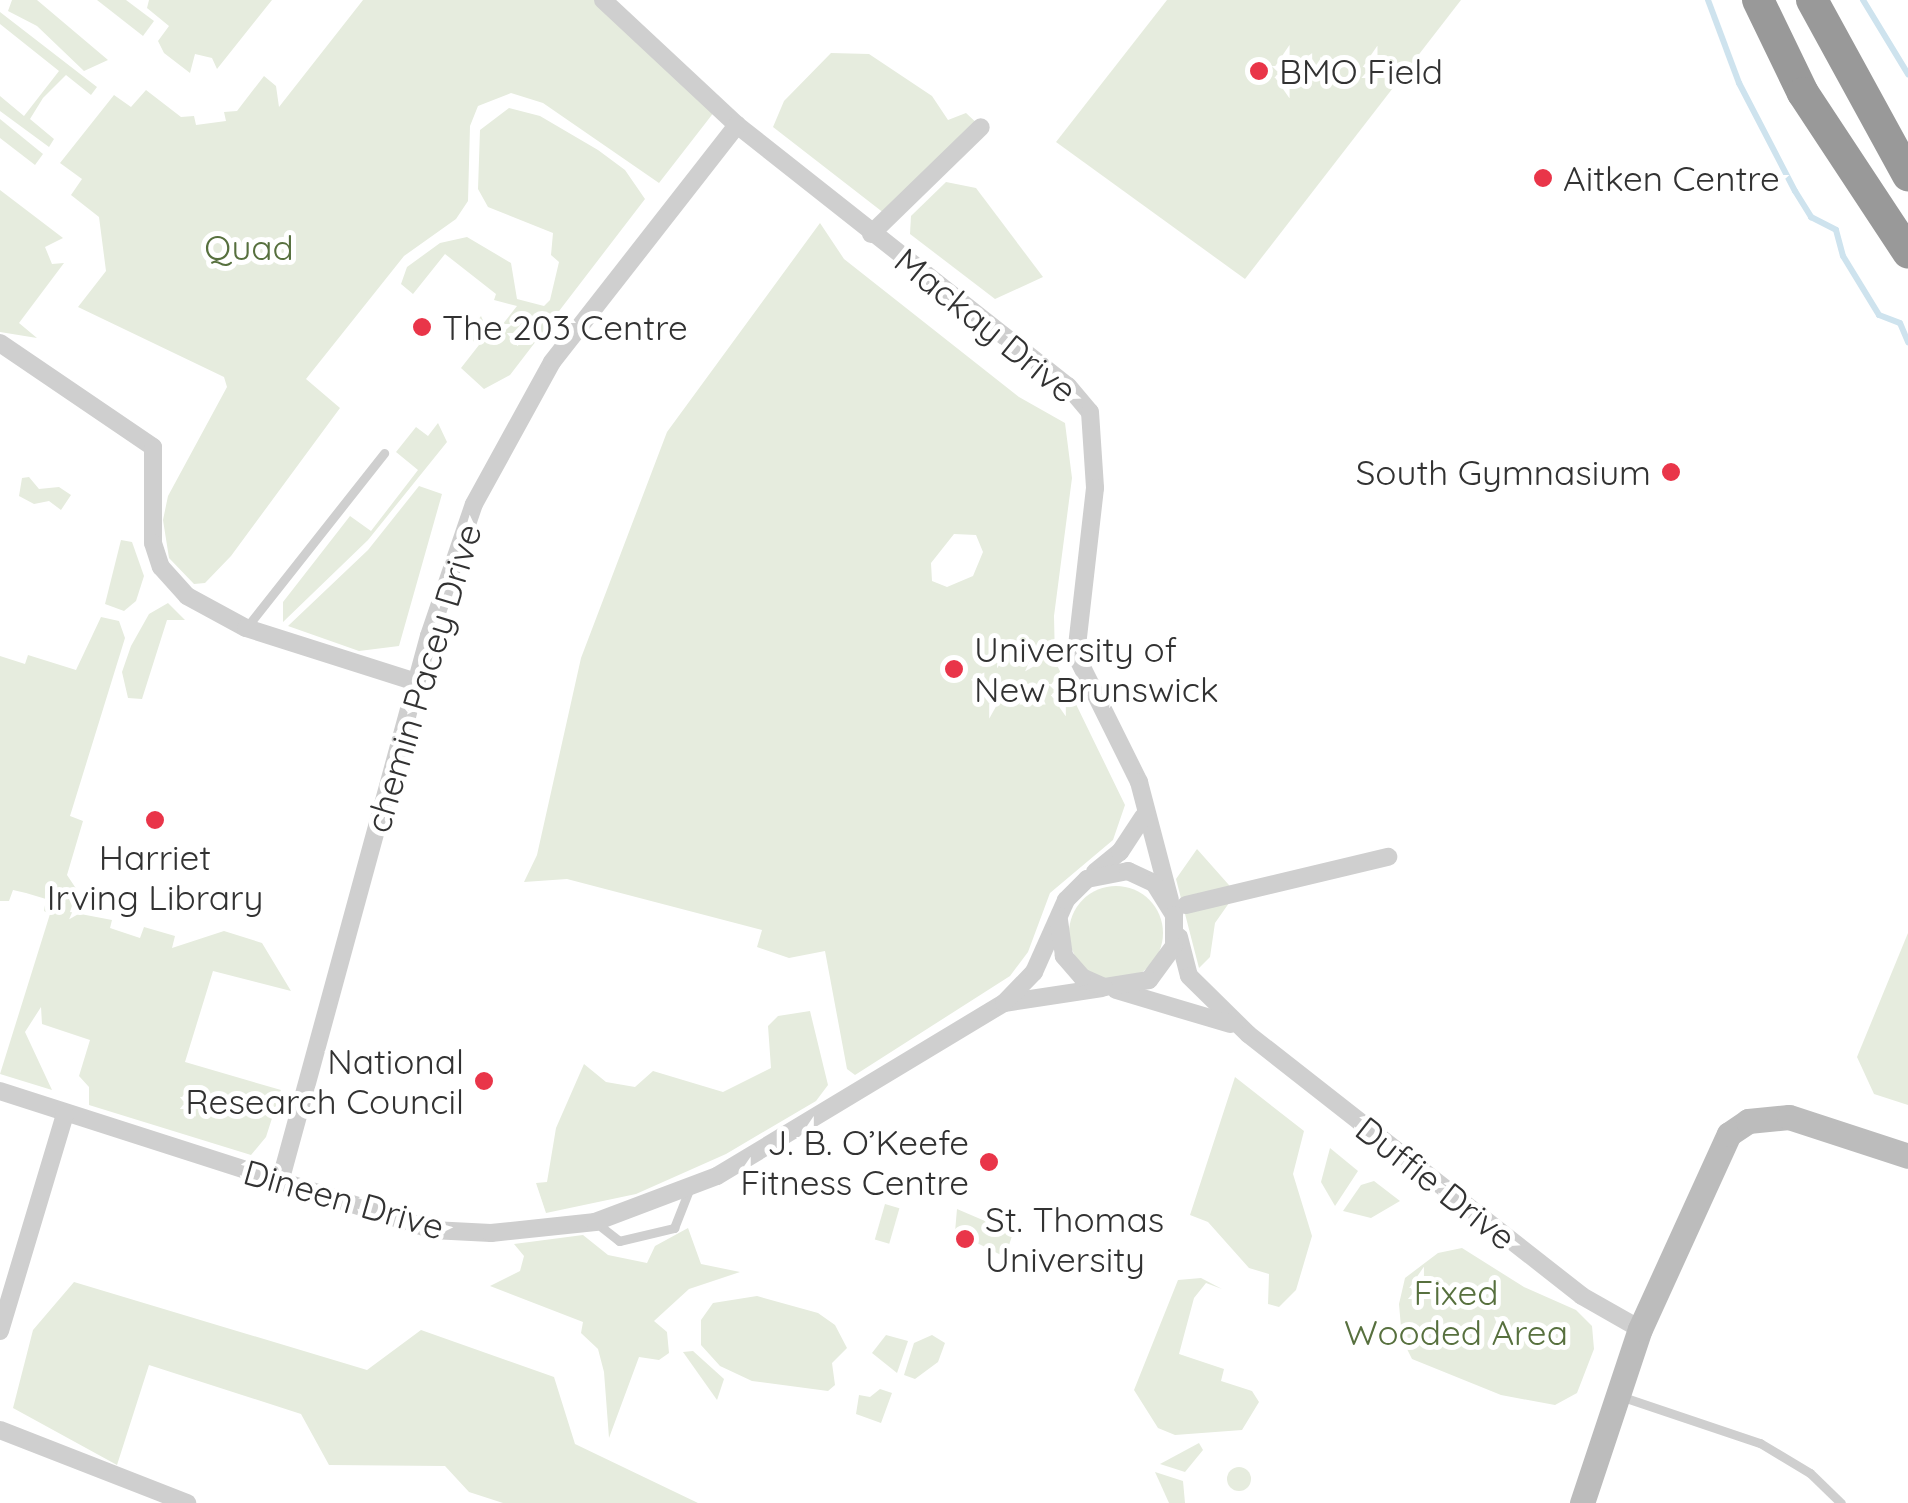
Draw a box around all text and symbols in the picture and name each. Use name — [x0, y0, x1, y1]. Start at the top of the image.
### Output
place label: BMO Field — [1279, 50, 1443, 92]
marker: BMO Field — [1248, 60, 1270, 82]
place label: Aitken Centre — [1563, 157, 1780, 199]
marker: Aitken Centre — [1532, 167, 1554, 189]
park label: Quad — [204, 226, 294, 268]
street label: Mackay Drive — [887, 239, 1085, 411]
place label: The 203 Centre — [442, 306, 688, 348]
marker: The 203 Centre — [411, 316, 433, 338]
place label: South Gymnasium — [1356, 451, 1651, 493]
marker: South Gymnasium — [1660, 461, 1682, 483]
street label: chemin Pacey Drive — [356, 519, 490, 837]
place label: University of New Brunswick — [974, 628, 1219, 710]
marker: University of New Brunswick — [943, 658, 965, 680]
marker: Harriet Irving Library — [144, 809, 166, 831]
place label: Harriet Irving Library — [47, 836, 263, 918]
place label: National Research Council — [185, 1040, 464, 1122]
marker: National Research Council — [473, 1070, 495, 1092]
street label: Duffie Drive — [1348, 1108, 1524, 1258]
place label: J. B. O’Keefe Fitness Centre — [740, 1121, 969, 1203]
street label: Dineen Drive — [239, 1150, 449, 1248]
marker: J. B. O’Keefe Fitness Centre — [978, 1151, 1000, 1173]
place label: St. Thomas University — [985, 1198, 1164, 1280]
marker: St. Thomas University — [954, 1228, 976, 1250]
park label: Fixed Wooded Area — [1344, 1271, 1568, 1353]

